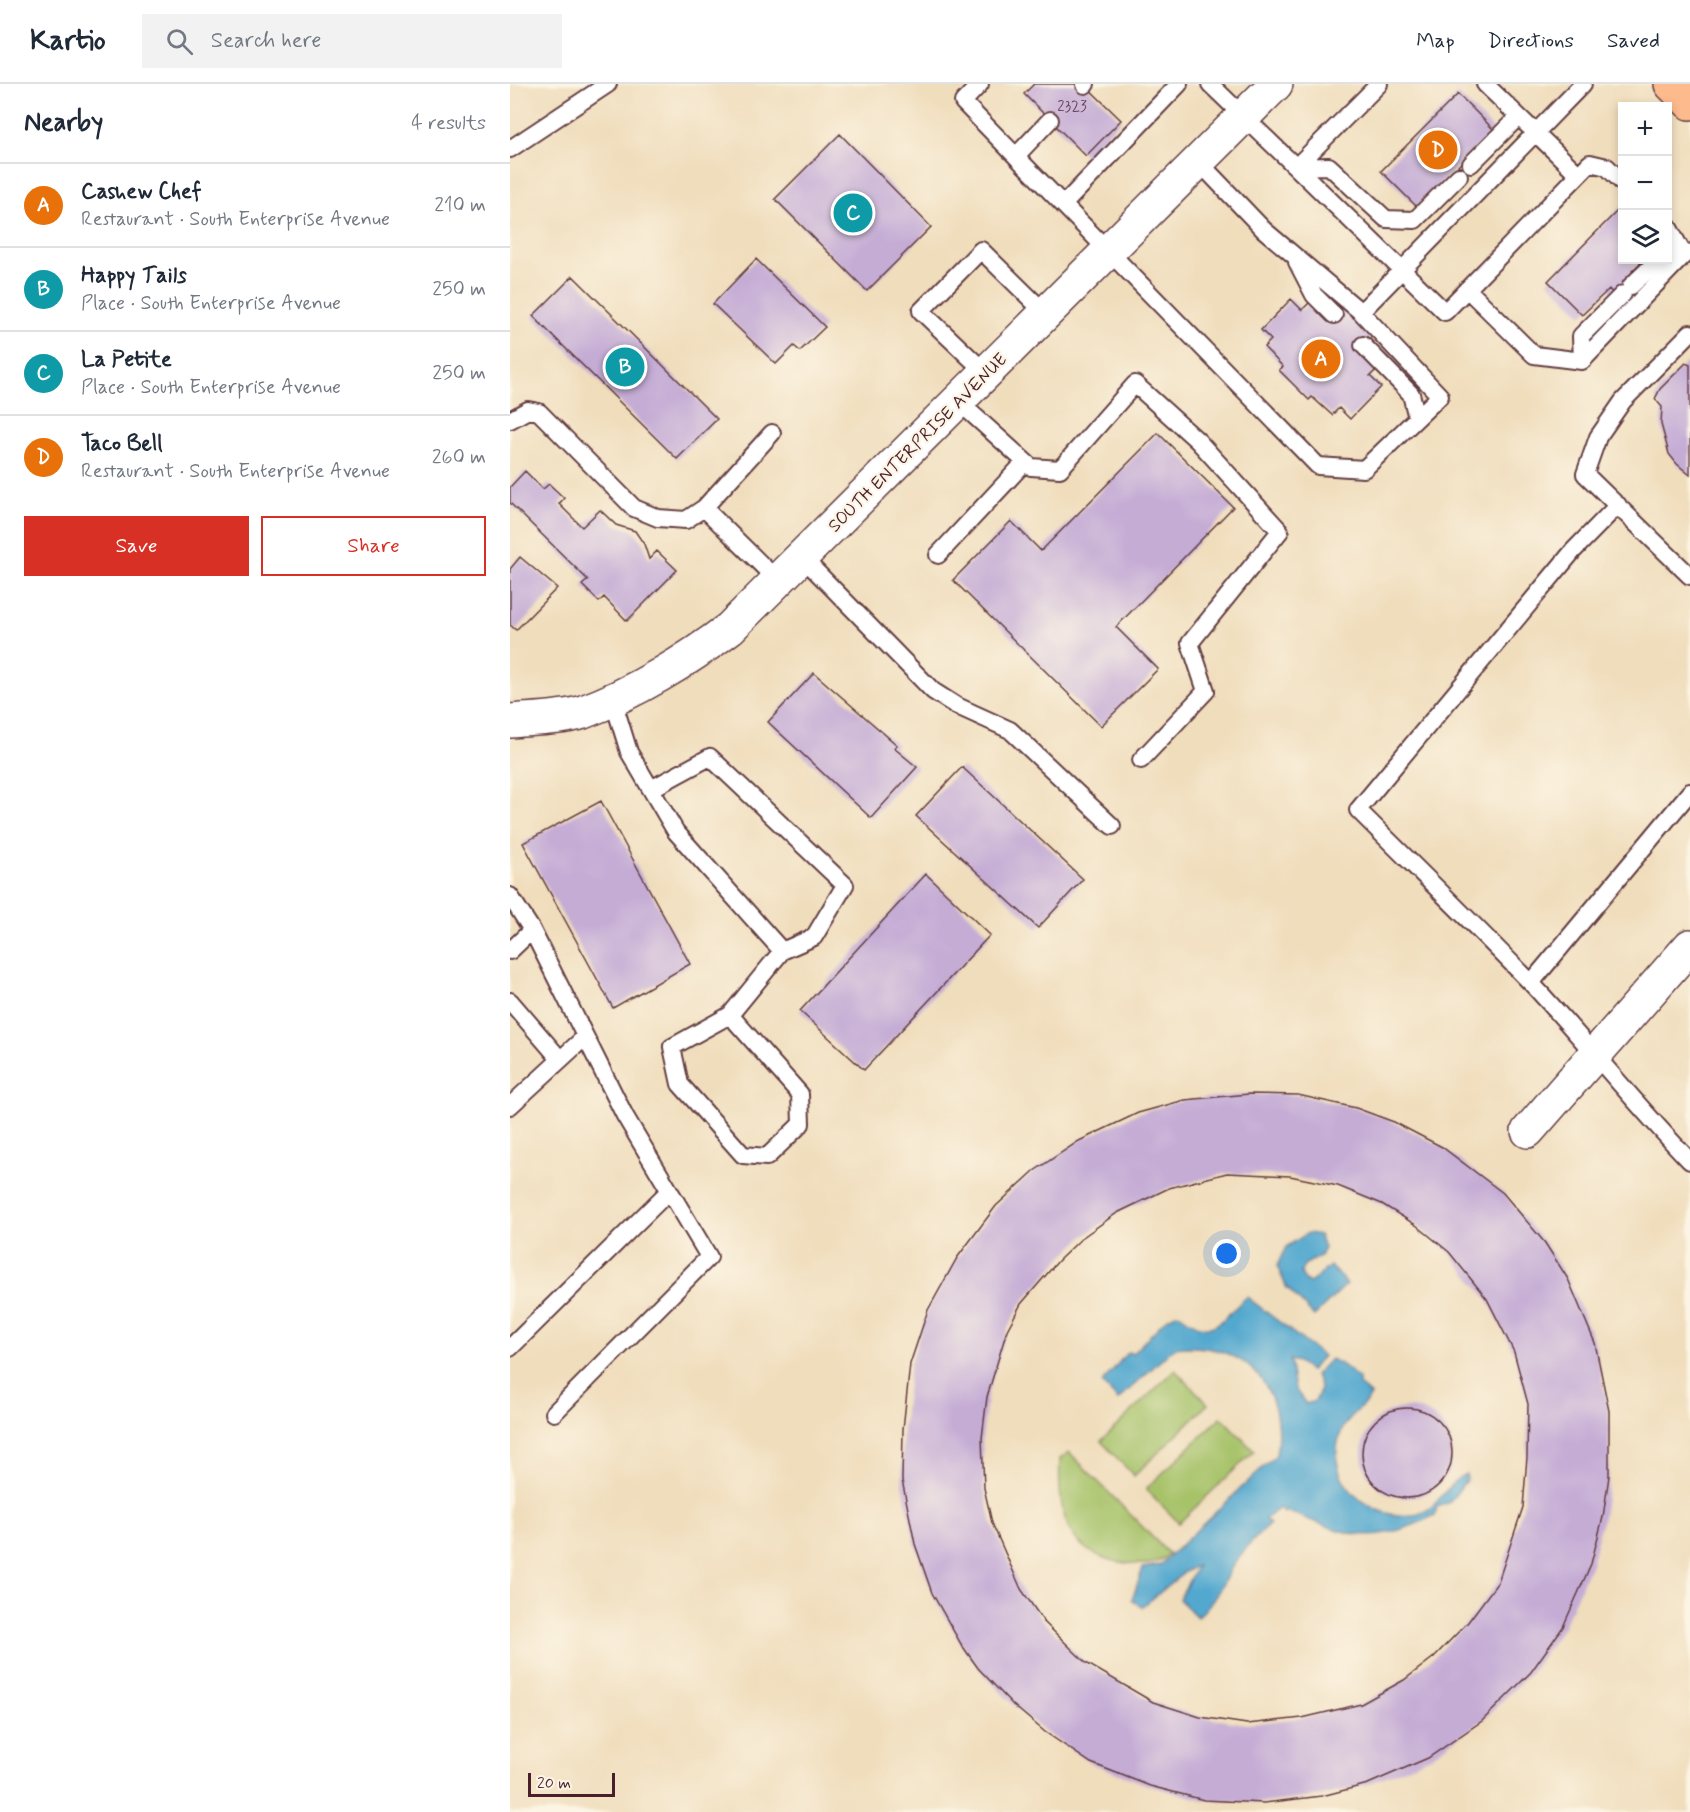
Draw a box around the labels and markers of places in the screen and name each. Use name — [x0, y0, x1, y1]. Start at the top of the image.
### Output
pin: D — [1418, 128, 1458, 172]
pin: C — [834, 190, 872, 236]
pin: A — [1302, 336, 1340, 382]
pin: B — [606, 344, 644, 390]

